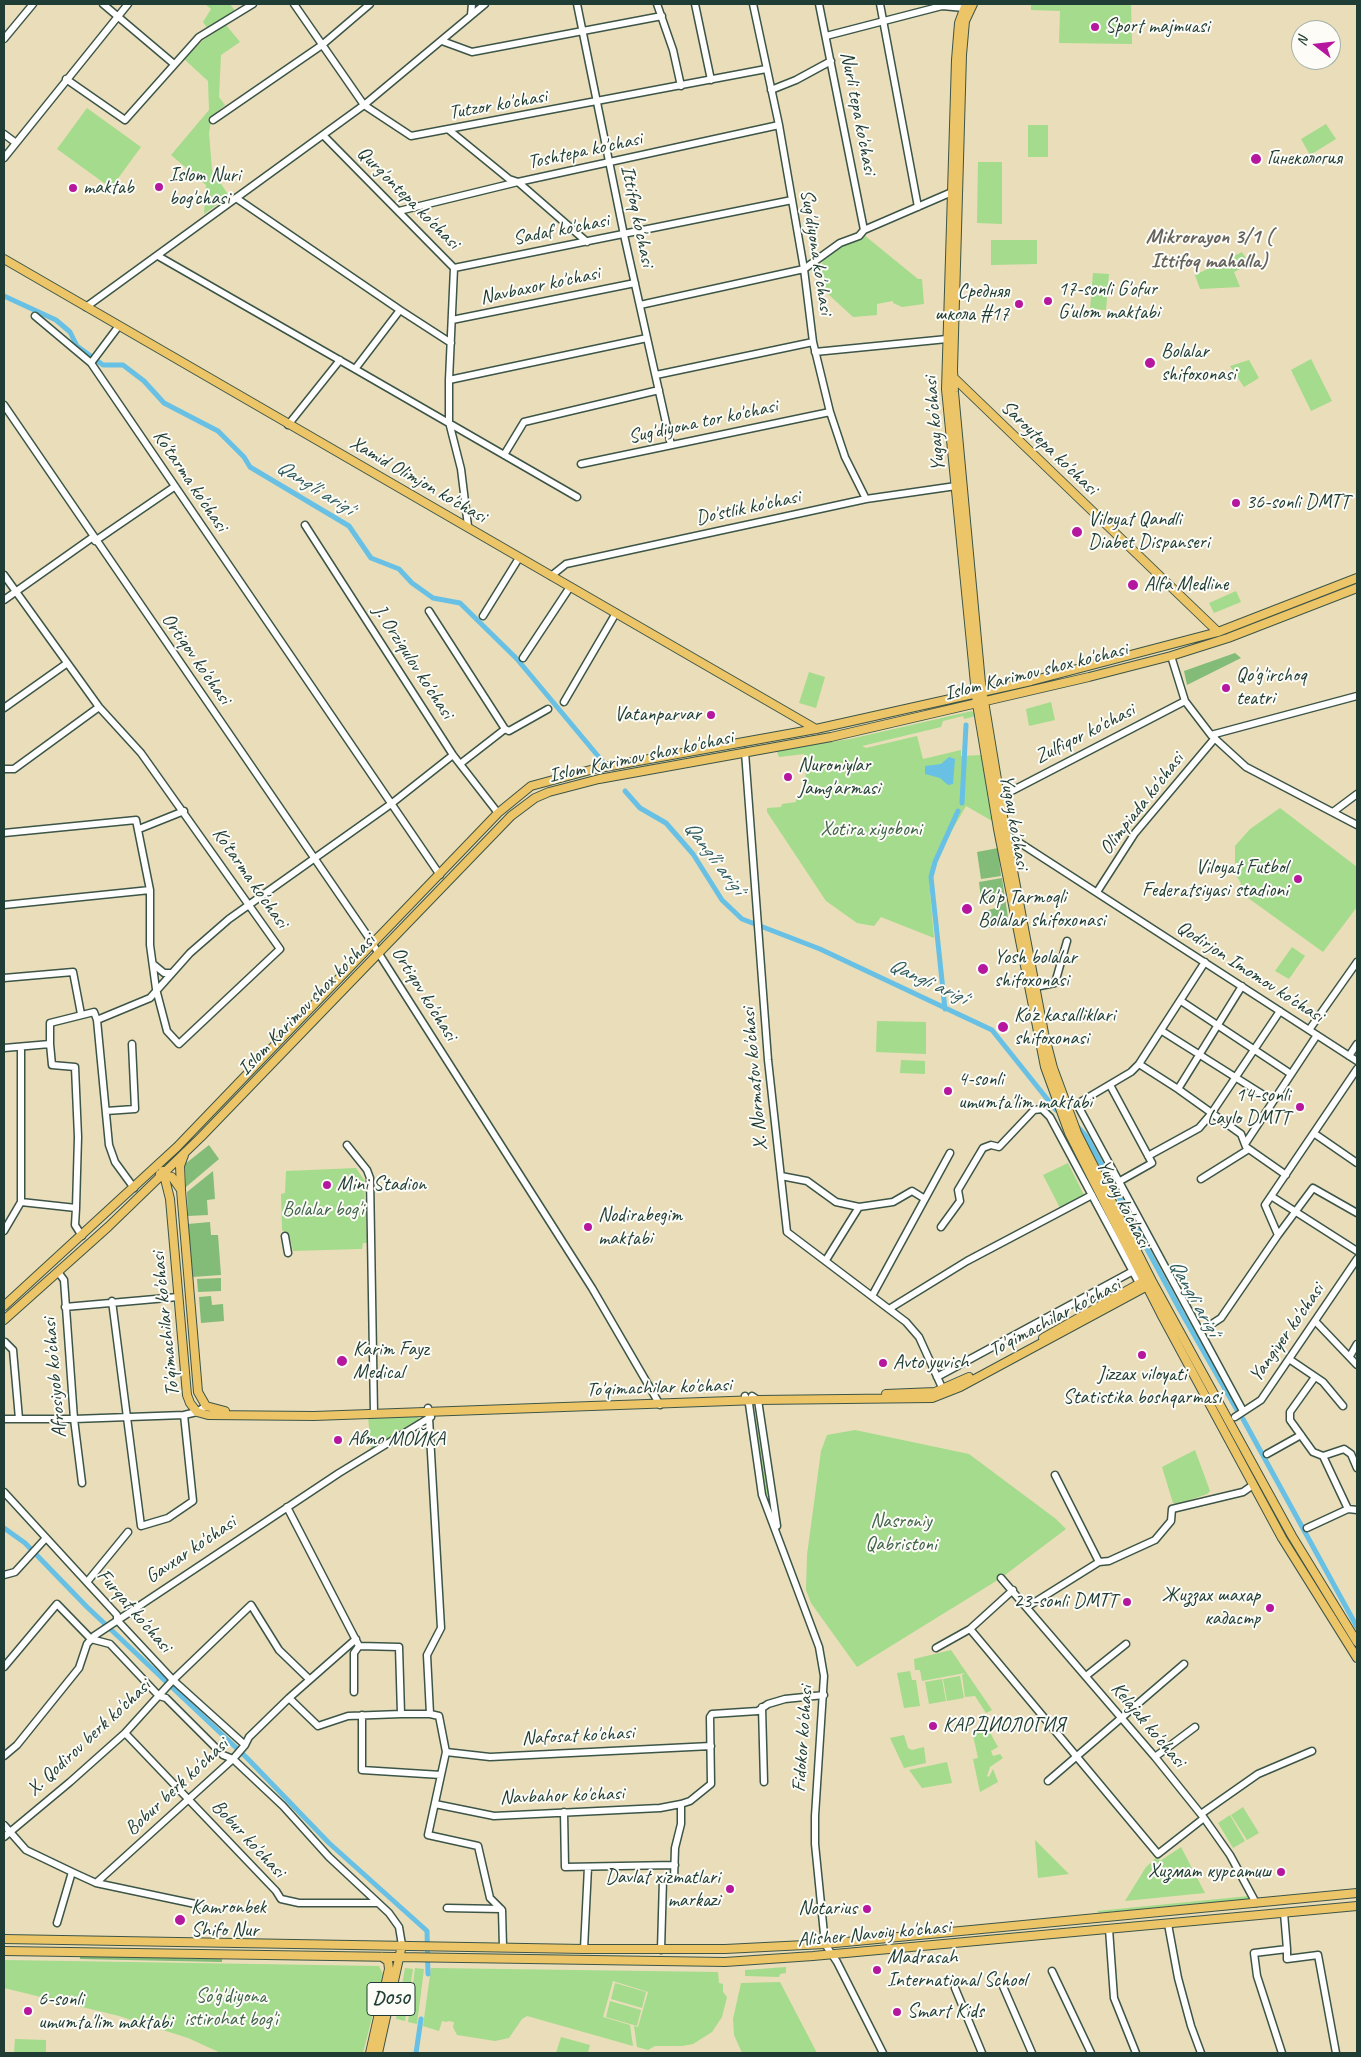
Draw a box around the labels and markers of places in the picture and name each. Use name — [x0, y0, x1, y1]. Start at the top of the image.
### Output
place label: Sport majmuasi — [1105, 15, 1209, 39]
marker: Sport majmuasi — [1089, 21, 1101, 33]
place label: Гинекология — [1267, 147, 1342, 171]
marker: Гинекология — [1249, 152, 1263, 166]
place label: Islom Nuri bog'chasi — [169, 164, 240, 211]
place label: maktab — [83, 176, 134, 200]
marker: Islom Nuri bog'chasi — [153, 181, 165, 193]
marker: maktab — [67, 182, 79, 194]
place label: 17-sonli G'ofur G'ulom maktabi — [1058, 278, 1160, 325]
place label: Средняя школа #17 — [935, 280, 1009, 327]
marker: 17-sonli G'ofur G'ulom maktabi — [1042, 295, 1054, 307]
marker: Средняя школа #17 — [1013, 298, 1025, 310]
place label: Bolalar shifoxonasi — [1161, 340, 1236, 387]
marker: Bolalar shifoxonasi — [1143, 356, 1157, 370]
place label: 36-sonli DMTT — [1246, 491, 1349, 515]
marker: 36-sonli DMTT — [1230, 497, 1242, 509]
place label: Viloyat Qandli Diabet Dispanseri — [1088, 508, 1210, 555]
marker: Viloyat Qandli Diabet Dispanseri — [1070, 525, 1084, 539]
place label: Alfa Medline — [1144, 573, 1228, 597]
marker: Alfa Medline — [1126, 578, 1140, 592]
place label: Qo'g'irchoq teatri — [1236, 664, 1307, 711]
marker: Qo'g'irchoq teatri — [1220, 682, 1232, 694]
place label: Vatanparvar — [614, 703, 701, 727]
marker: Vatanparvar — [705, 709, 717, 721]
place label: Nuroniylar Jamg'armasi — [798, 754, 880, 801]
marker: Nuroniylar Jamg'armasi — [782, 771, 794, 783]
place label: Viloyat Futbol Federatsiyasi stadioni — [1142, 856, 1288, 903]
marker: Viloyat Futbol Federatsiyasi stadioni — [1292, 873, 1304, 885]
place label: Ko'p Tarmoqli Bolalar shifoxonasi — [978, 886, 1105, 933]
marker: Ko'p Tarmoqli Bolalar shifoxonasi — [960, 902, 974, 916]
place label: Yosh bolalar shifoxonasi — [994, 946, 1077, 993]
marker: Yosh bolalar shifoxonasi — [976, 962, 990, 976]
place label: Ko'z kasalliklari shifoxonasi — [1014, 1004, 1115, 1051]
marker: Ko'z kasalliklari shifoxonasi — [996, 1020, 1010, 1034]
place label: 4-sonli umumta'lim maktabi — [958, 1068, 1092, 1115]
place label: 14-sonli Laylo DMTT — [1207, 1084, 1290, 1131]
marker: 4-sonli umumta'lim maktabi — [942, 1085, 954, 1097]
marker: 14-sonli Laylo DMTT — [1294, 1101, 1306, 1113]
place label: Mini Stadion — [337, 1173, 426, 1197]
marker: Mini Stadion — [321, 1179, 333, 1191]
place label: Nodirabegim maktabi — [598, 1204, 682, 1251]
marker: Nodirabegim maktabi — [582, 1221, 594, 1233]
place label: Karim Fayz Medical — [353, 1338, 429, 1385]
marker: Jizzax viloyati Statistika boshqarmasi — [1136, 1349, 1148, 1361]
place label: Avto yuvish — [893, 1351, 969, 1375]
marker: Karim Fayz Medical — [335, 1354, 349, 1368]
marker: Avto yuvish — [877, 1357, 889, 1369]
place label: Jizzax viloyati Statistika boshqarmasi — [1063, 1363, 1221, 1410]
place label: Авто МОЙКА — [348, 1428, 445, 1452]
marker: Авто МОЙКА — [332, 1434, 344, 1446]
place label: Жиззах шахар кадастр — [1162, 1584, 1260, 1631]
place label: 23-sonli DMTT — [1014, 1590, 1117, 1614]
marker: 23-sonli DMTT — [1121, 1596, 1133, 1608]
marker: Жиззах шахар кадастр — [1264, 1602, 1276, 1614]
place label: КАРДИОЛОГИЯ — [943, 1714, 1065, 1738]
marker: КАРДИОЛОГИЯ — [927, 1720, 939, 1732]
place label: Хизмат курсатиш — [1148, 1860, 1271, 1884]
place label: Davlat xizmatlari markazi — [605, 1866, 720, 1913]
marker: Хизмат курсатиш — [1275, 1866, 1287, 1878]
marker: Davlat xizmatlari markazi — [724, 1883, 736, 1895]
place label: Kamronbek Shifo Nur — [191, 1896, 266, 1943]
place label: Notarius — [798, 1897, 857, 1921]
marker: Notarius — [861, 1903, 873, 1915]
marker: Kamronbek Shifo Nur — [173, 1913, 187, 1927]
place label: Madrasah International School — [887, 1946, 1027, 1993]
marker: Madrasah International School — [871, 1964, 883, 1976]
place label: 6-sonli umumta'lim maktabi — [38, 1988, 172, 2035]
place label: Smart Kids — [907, 2000, 984, 2024]
marker: 6-sonli umumta'lim maktabi — [22, 2005, 34, 2017]
marker: Smart Kids — [891, 2006, 903, 2018]

